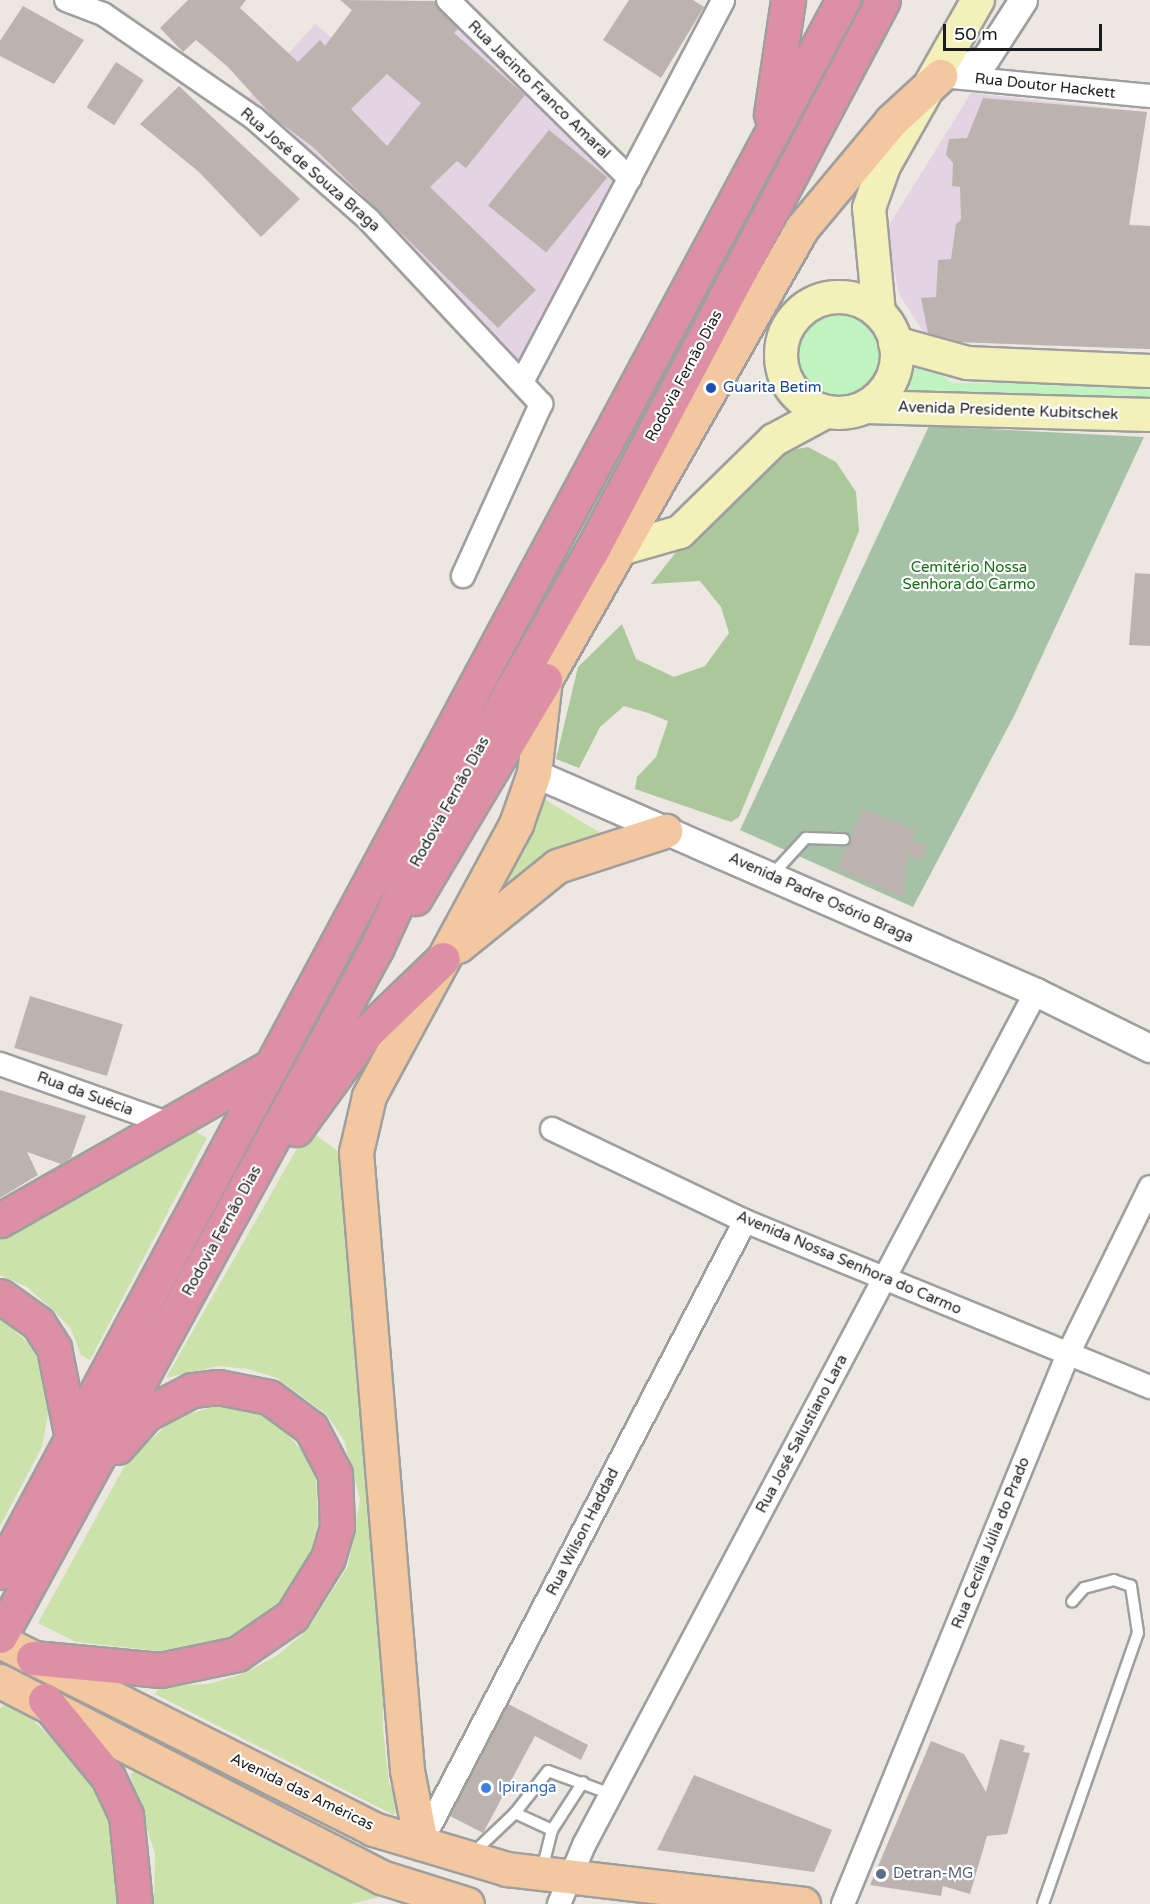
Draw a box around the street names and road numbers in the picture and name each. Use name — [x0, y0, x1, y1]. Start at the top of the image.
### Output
street label: Rua Jacinto Franco Amaral — [464, 17, 614, 163]
street label: Rua Doutor Hackett — [974, 70, 1116, 102]
street label: Rua José de Souza Braga — [236, 104, 384, 236]
street label: Rodovia Fernão Dias — [642, 307, 726, 445]
street label: Avenida Presidente Kubitschek — [897, 398, 1119, 424]
street label: Rodovia Fernão Dias — [407, 734, 493, 870]
street label: Avenida Padre Osório Braga — [726, 849, 916, 947]
street label: Rua da Suécia — [35, 1068, 135, 1120]
street label: Rodovia Fernão Dias — [179, 1163, 265, 1299]
street label: Avenida Nossa Senhora do Carmo — [734, 1207, 964, 1319]
street label: Rua José Salustiano Lara — [753, 1352, 851, 1516]
street label: Rua Cecília Júlia do Prado — [948, 1455, 1034, 1631]
street label: Rua Wilson Haddad — [543, 1465, 623, 1599]
street label: Avenida das Américas — [227, 1749, 377, 1835]

